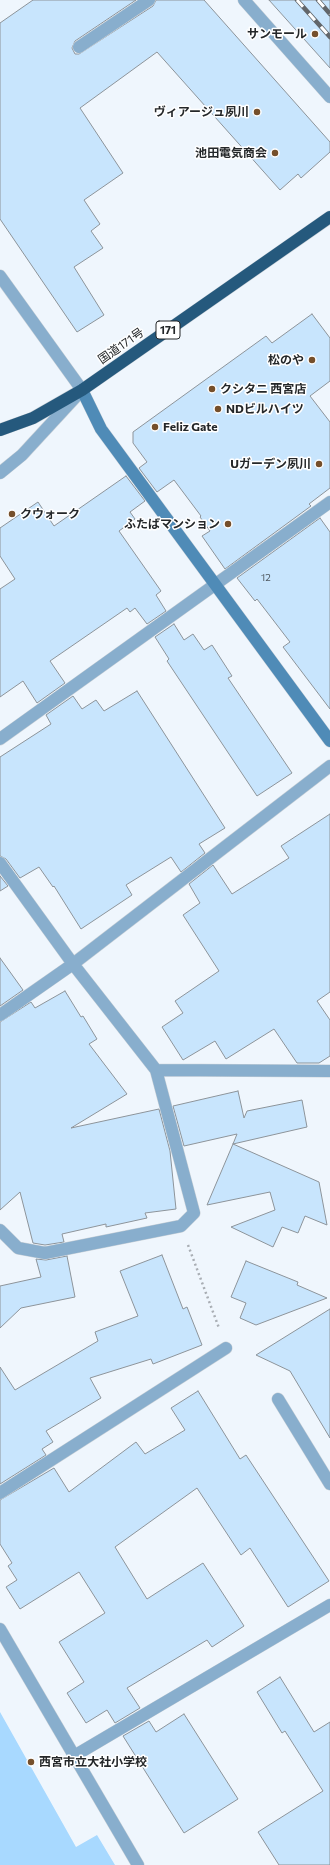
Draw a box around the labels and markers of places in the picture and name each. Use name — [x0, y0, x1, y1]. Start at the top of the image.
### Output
place label: サンモール — [247, 27, 307, 41]
marker: サンモール — [310, 29, 320, 39]
place label: ヴィアージュ夙川 — [154, 105, 249, 119]
marker: ヴィアージュ夙川 — [252, 107, 262, 117]
place label: 池田電気商会 — [195, 146, 267, 160]
marker: 池田電気商会 — [270, 148, 280, 158]
place label: 松のや — [268, 353, 304, 367]
marker: 松のや — [307, 355, 317, 365]
place label: クシタニ 西宮店 — [220, 382, 306, 396]
marker: クシタニ 西宮店 — [207, 384, 217, 394]
place label: NDビルハイツ — [226, 402, 304, 416]
marker: NDビルハイツ — [213, 404, 223, 414]
place label: Feliz Gate — [163, 420, 218, 434]
marker: Feliz Gate — [150, 422, 160, 432]
place label: Uガーデン夙川 — [230, 457, 311, 471]
marker: Uガーデン夙川 — [314, 459, 324, 469]
place label: クウォーク — [20, 507, 80, 521]
marker: クウォーク — [7, 509, 17, 519]
place label: ふたばマンション — [124, 517, 220, 531]
marker: ふたばマンション — [223, 519, 233, 529]
place label: 西宮市立大社小学校 — [39, 1755, 147, 1769]
marker: 西宮市立大社小学校 — [26, 1757, 36, 1767]

